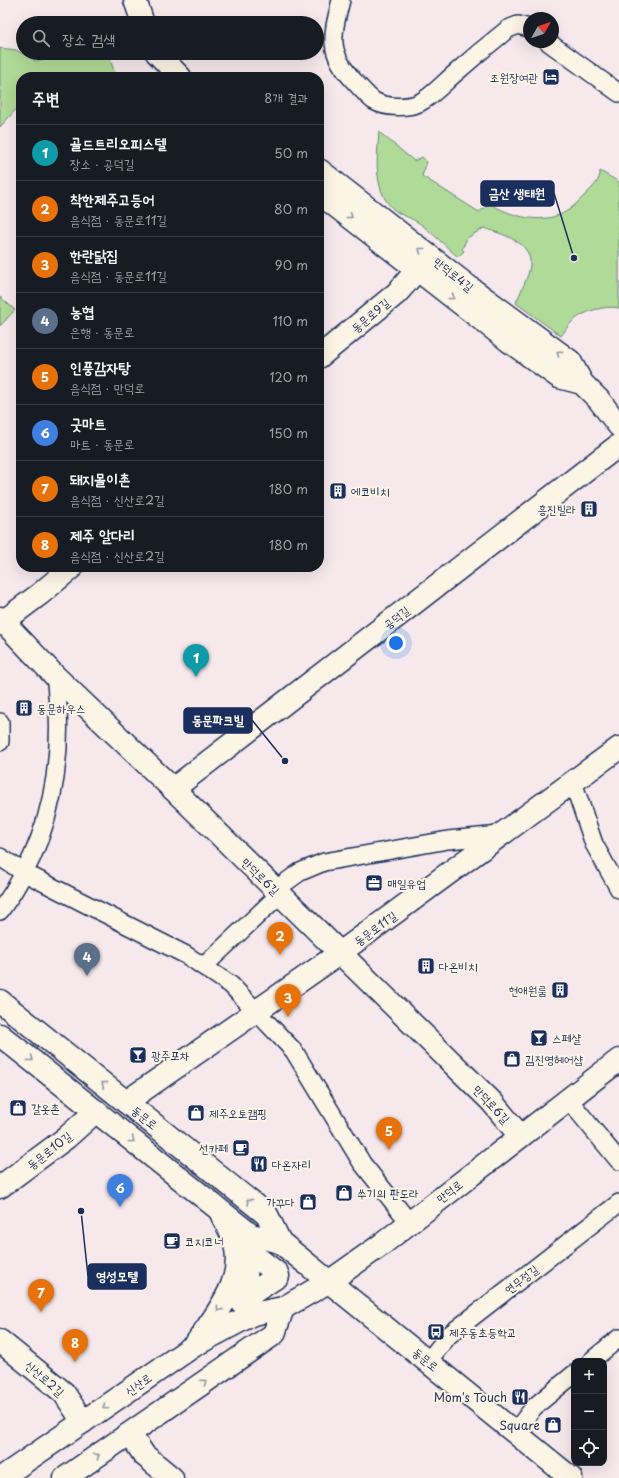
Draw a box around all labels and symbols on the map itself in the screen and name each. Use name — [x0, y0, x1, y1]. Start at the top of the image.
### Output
north arrow — [523, 12, 559, 48]
hotel icon: 조원장여관 — [541, 67, 561, 87]
place label: 조원장여관 — [490, 68, 538, 86]
callout: 금산 생태원 — [481, 181, 554, 206]
text: 금산 생태원 — [489, 183, 545, 202]
one-way arrow — [345, 212, 352, 219]
one-way arrow — [419, 247, 426, 254]
street label: 만덕로4길 — [430, 253, 478, 296]
one-way arrow — [448, 292, 455, 299]
street label: 동문로9길 — [347, 293, 394, 337]
one-way arrow — [556, 351, 563, 358]
building icon: 에코비치 — [328, 481, 348, 501]
place label: 에코비치 — [351, 482, 390, 500]
building icon: 흥진빌라 — [579, 499, 599, 519]
place label: 흥진빌라 — [537, 500, 576, 518]
street label: 공덕길 — [379, 601, 413, 633]
your location — [386, 633, 406, 653]
pin: 1 — [183, 644, 209, 677]
building icon: 동문하우스 — [14, 698, 34, 718]
place label: 동문하우스 — [37, 699, 85, 717]
callout: 동문파크빌 — [184, 708, 252, 733]
text: 동문파크빌 — [192, 710, 245, 729]
street label: 만덕로6길 — [238, 853, 284, 899]
office icon: 매일유업 — [364, 873, 384, 893]
place label: 매일유업 — [387, 874, 426, 892]
street label: 동문로11길 — [350, 906, 401, 950]
pin: 2 — [267, 922, 293, 955]
pin: 4 — [74, 943, 100, 976]
building icon: 다온비치 — [416, 956, 436, 976]
place label: 다온비치 — [439, 957, 478, 975]
building icon: 현애원룸 — [550, 980, 570, 1000]
place label: 현애원룸 — [508, 981, 547, 999]
pin: 3 — [275, 984, 301, 1017]
bar icon: 스페샬 — [529, 1028, 549, 1048]
place label: 스페샬 — [552, 1029, 581, 1047]
bar icon: 광주포차 — [128, 1045, 148, 1065]
place label: 광주포차 — [151, 1046, 190, 1064]
shop icon: 김진영헤어샵 — [502, 1049, 522, 1069]
place label: 김진영헤어샵 — [525, 1050, 583, 1068]
one-way arrow — [26, 1054, 33, 1061]
street label: 만덕로6길 — [469, 1081, 515, 1128]
one-way arrow — [102, 1082, 109, 1089]
shop icon: 갈옷촌 — [8, 1098, 28, 1118]
place label: 갈옷촌 — [31, 1099, 60, 1117]
street label: 동문로 — [128, 1101, 162, 1133]
shop icon: 제주오토캠핑 — [186, 1103, 206, 1123]
place label: 제주오토캠핑 — [209, 1104, 267, 1122]
pin: 5 — [376, 1117, 402, 1150]
street label: 동문로10길 — [23, 1126, 76, 1173]
one-way arrow — [128, 1135, 135, 1142]
cafe icon: 선카페 — [231, 1138, 251, 1158]
place label: 선카페 — [199, 1139, 228, 1157]
restaurant icon: 다온자리 — [249, 1154, 269, 1174]
place label: 다온자리 — [272, 1155, 311, 1173]
pin: 6 — [107, 1174, 133, 1207]
street label: 만덕로 — [432, 1175, 466, 1207]
shop icon: 쑤기의 판도라 — [334, 1183, 354, 1203]
place label: 쑤기의 판도라 — [357, 1184, 419, 1202]
shop icon: 가꾸다 — [298, 1192, 318, 1212]
place label: 가꾸다 — [266, 1193, 295, 1211]
one-way arrow — [247, 1198, 254, 1205]
cafe icon: 코지코너 — [162, 1231, 182, 1251]
place label: 코지코너 — [185, 1232, 224, 1250]
street label: 연무정길 — [500, 1260, 542, 1298]
callout: 영성모텔 — [88, 1264, 146, 1289]
text: 영성모텔 — [96, 1266, 138, 1285]
pin: 7 — [28, 1279, 54, 1312]
one-way arrow — [217, 1305, 224, 1312]
bus stop icon: 제주동초등학교 — [426, 1322, 446, 1342]
place label: 제주동초등학교 — [449, 1323, 517, 1341]
pin: 8 — [62, 1329, 88, 1362]
street label: 동문로 — [409, 1343, 443, 1375]
street label: 신산로2길 — [21, 1356, 69, 1400]
street label: 신산로 — [121, 1368, 155, 1400]
one-way arrow — [200, 1379, 207, 1387]
restaurant icon: Mom's Touch — [510, 1387, 530, 1407]
place label: Mom's Touch — [434, 1388, 507, 1406]
one-way arrow — [102, 1402, 109, 1410]
shop icon: Square — [543, 1415, 563, 1435]
place label: Square — [499, 1416, 540, 1434]
one-way arrow — [93, 1453, 100, 1461]

